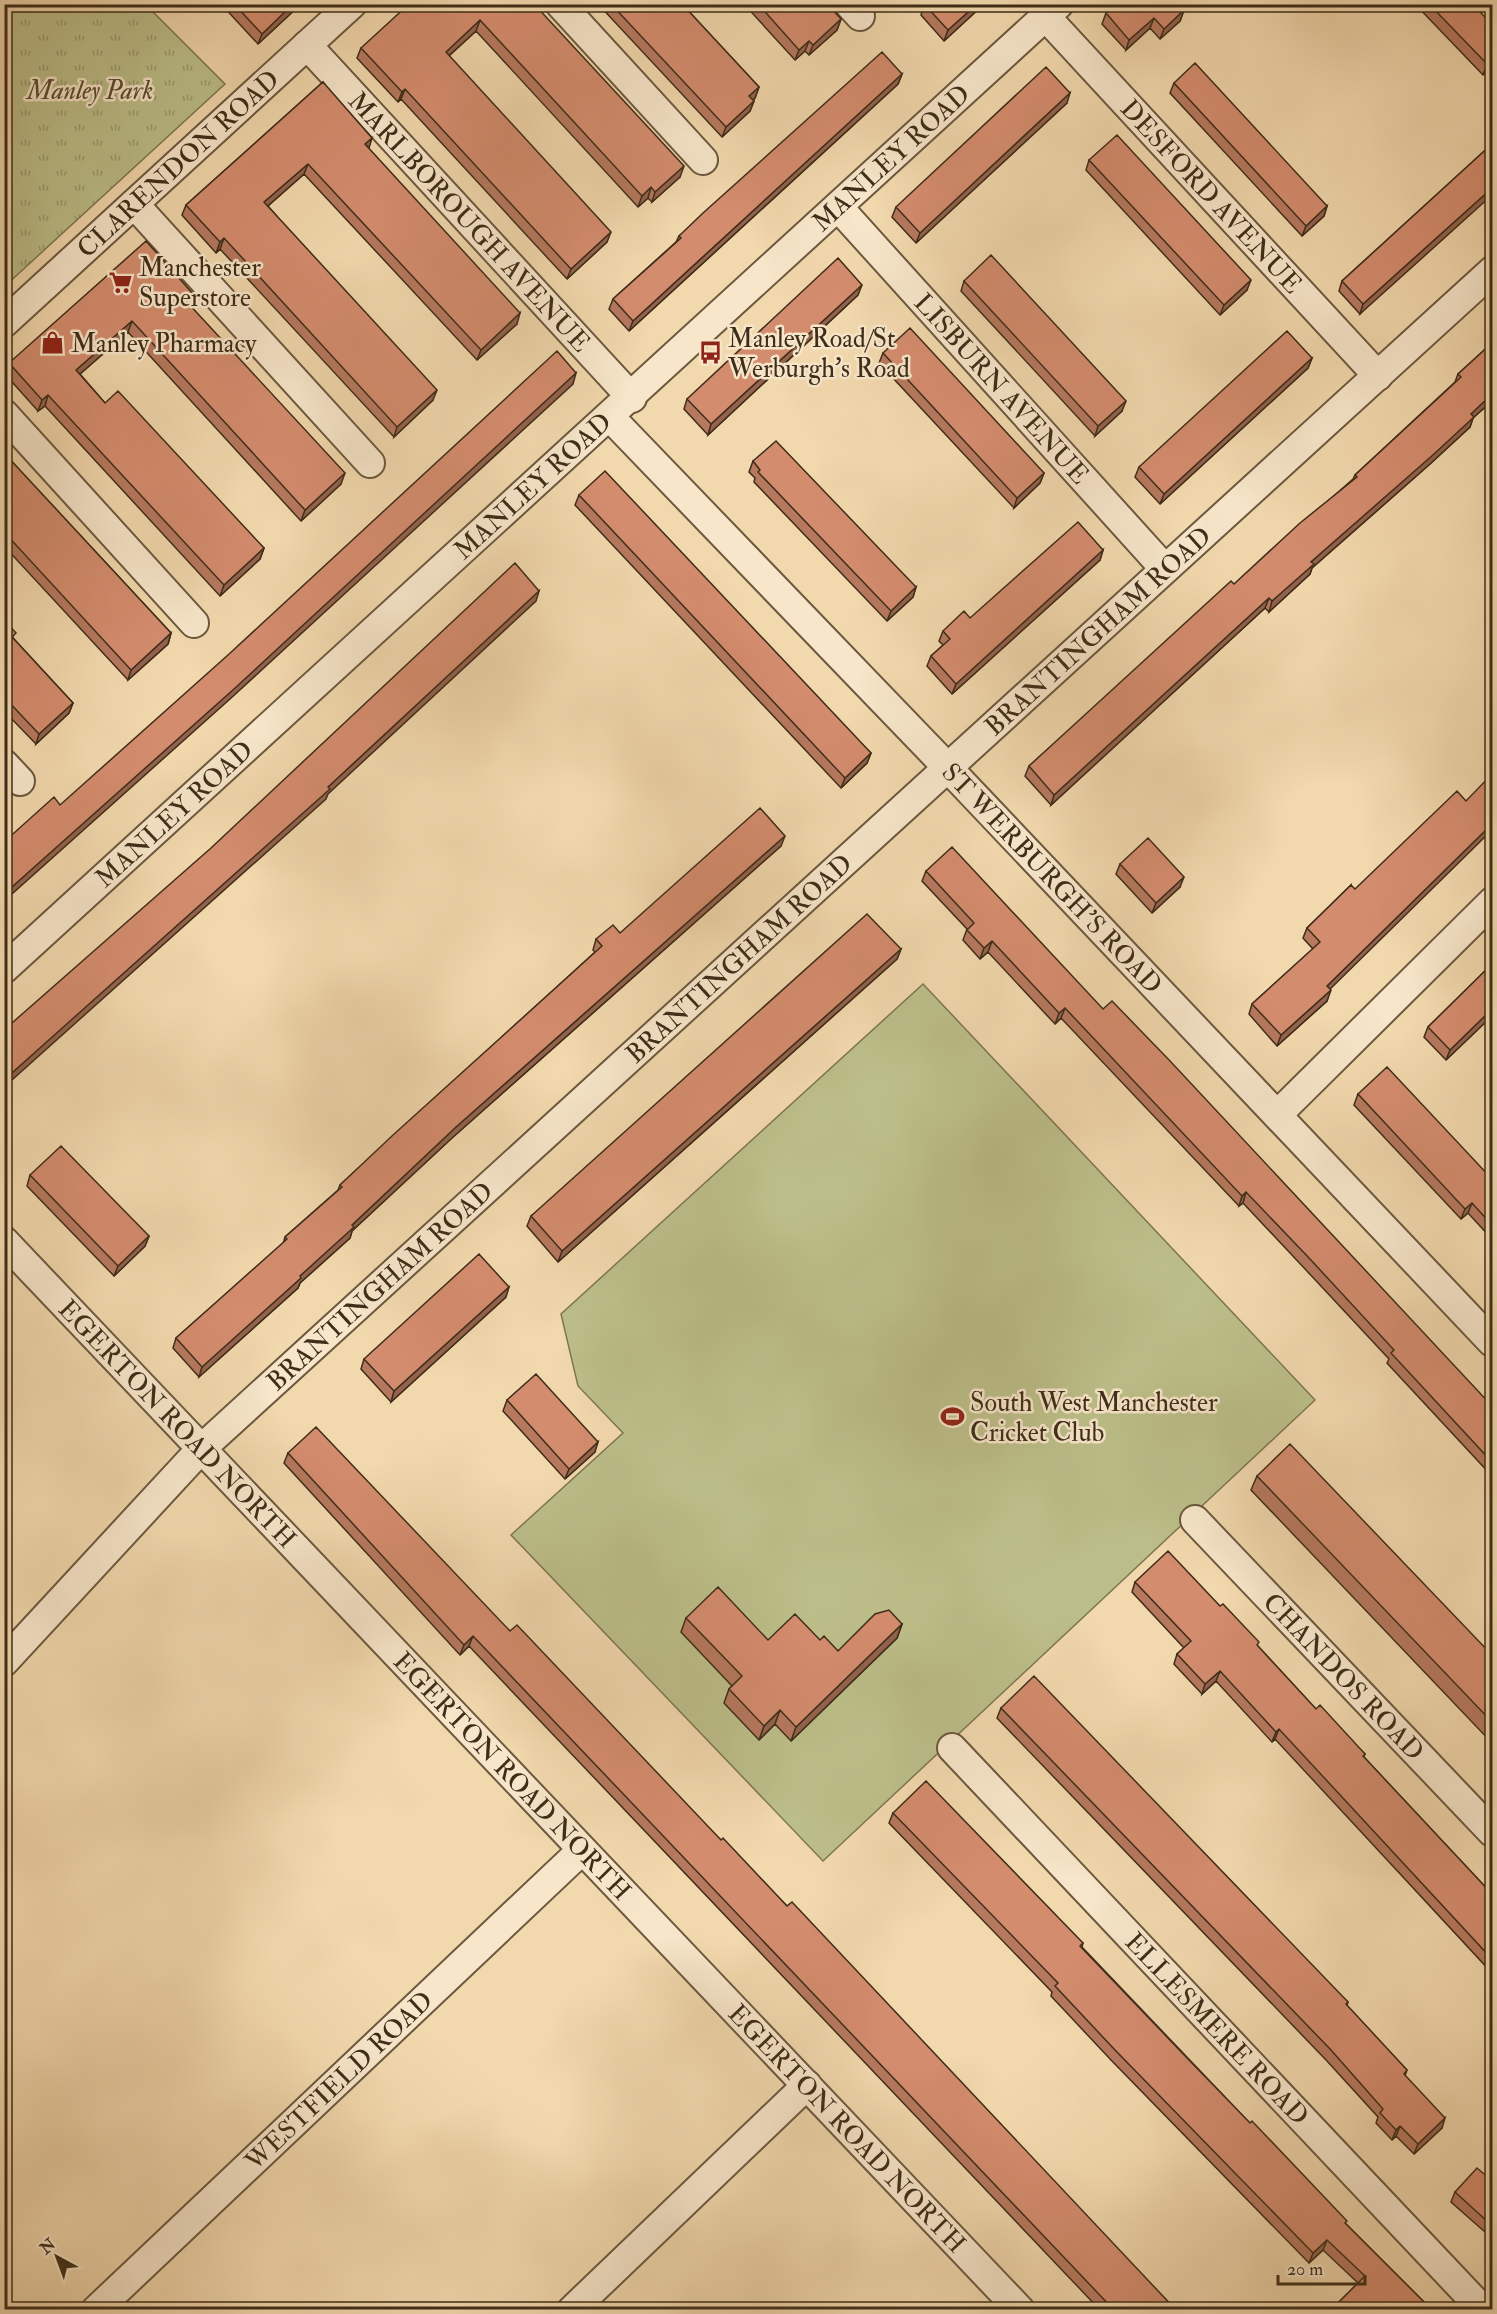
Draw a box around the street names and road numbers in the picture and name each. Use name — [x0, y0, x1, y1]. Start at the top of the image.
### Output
street label: CLARENDON ROAD — [71, 64, 286, 265]
street label: MANLEY ROAD — [806, 78, 977, 239]
street label: MARLBOROUGH AVENUE — [341, 85, 597, 359]
street label: DESFORD AVENUE — [1113, 93, 1308, 300]
street label: LISBURN AVENUE — [907, 287, 1095, 491]
street label: MANLEY ROAD — [447, 406, 619, 567]
street label: BRANTINGHAM ROAD — [979, 520, 1218, 743]
street label: MANLEY ROAD — [89, 734, 260, 895]
street label: ST WERBURGH'S ROAD — [935, 757, 1169, 1001]
street label: BRANTINGHAM ROAD — [620, 848, 859, 1070]
street label: BRANTINGHAM ROAD — [261, 1175, 500, 1398]
street label: EGERTON ROAD NORTH — [51, 1293, 302, 1555]
street label: CHANDOS ROAD — [1256, 1587, 1430, 1768]
street label: EGERTON ROAD NORTH — [386, 1646, 637, 1908]
street label: ELLESMERE ROAD — [1118, 1926, 1315, 2132]
street label: WESTFIELD ROAD — [238, 1985, 440, 2178]
street label: EGERTON ROAD NORTH — [721, 1998, 972, 2260]

